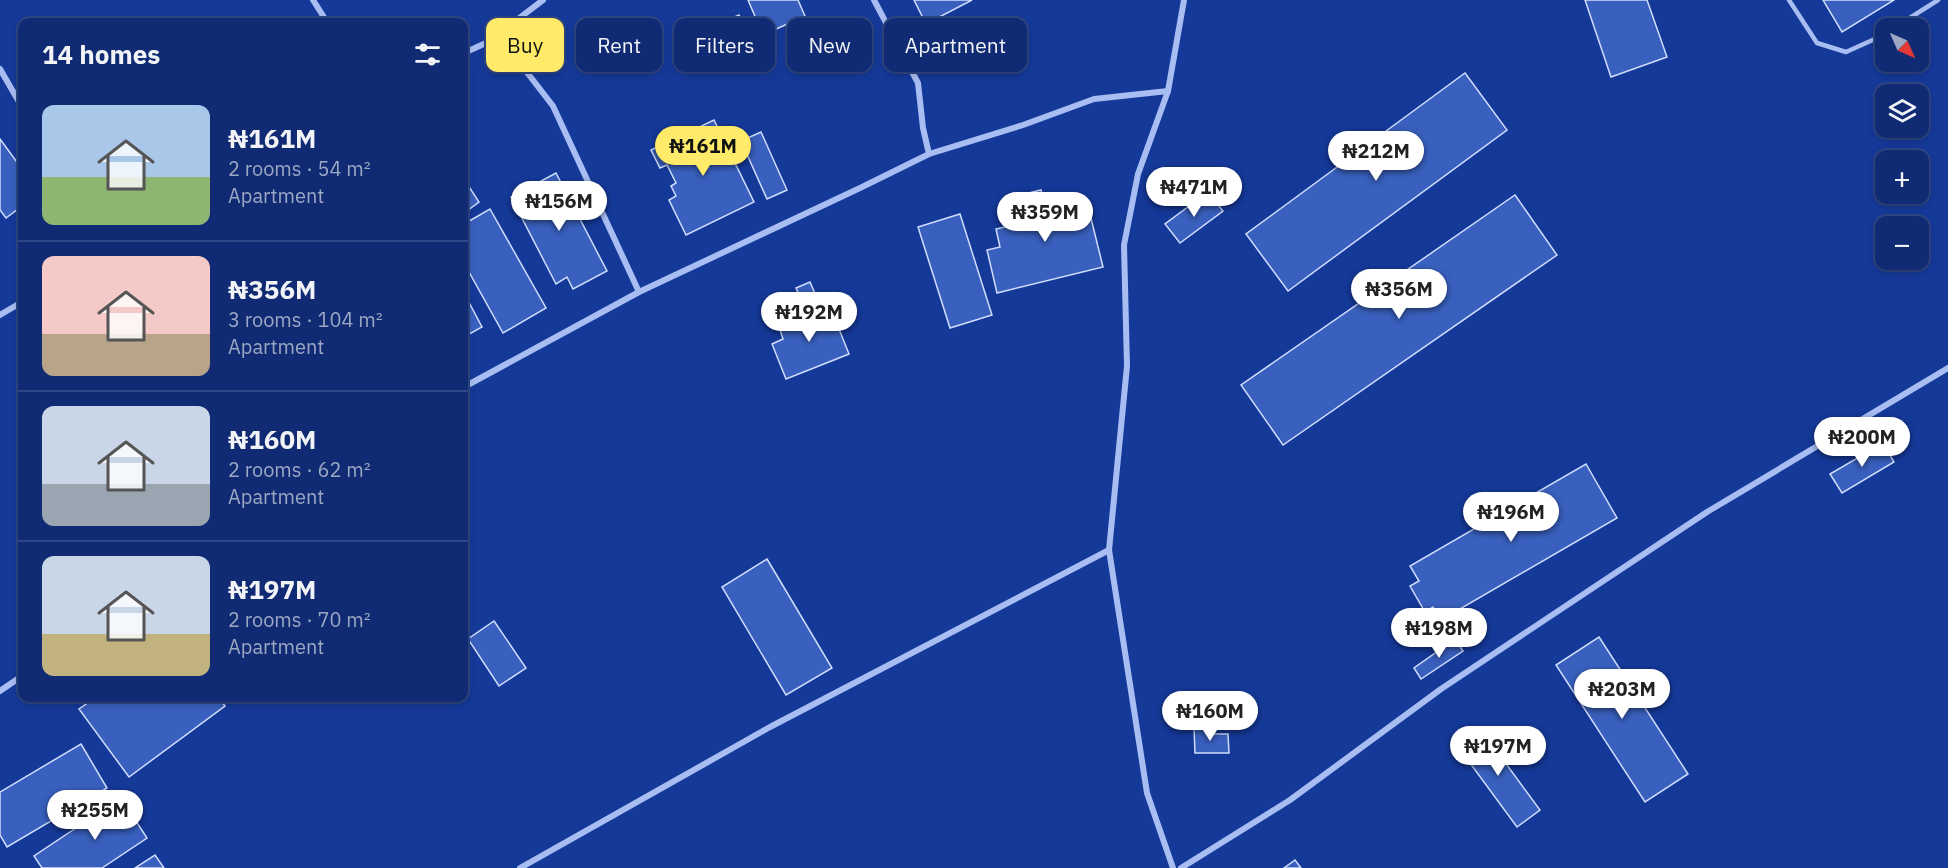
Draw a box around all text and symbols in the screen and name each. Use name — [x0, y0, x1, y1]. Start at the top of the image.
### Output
chip: Buy — [486, 18, 564, 72]
chip: Rent — [576, 18, 662, 72]
chip: Filters — [674, 18, 775, 72]
chip: New — [787, 18, 872, 72]
chip: Apartment — [884, 18, 1027, 72]
north arrow — [1875, 18, 1929, 72]
map controls — [1875, 18, 1929, 270]
text: 14 homes — [42, 37, 160, 71]
icon: filters — [411, 38, 444, 71]
button: layers — [1875, 84, 1929, 138]
text: ₦161M — [228, 121, 316, 155]
pin: ₦161M — [661, 126, 745, 177]
icon: home — [90, 129, 162, 201]
pin: ₦212M — [1334, 131, 1418, 182]
text: ₦161M — [669, 132, 737, 159]
text: ₦212M — [1342, 137, 1410, 164]
button: + — [1875, 150, 1929, 204]
text: 2 rooms · 54 m² — [228, 155, 371, 182]
pin: ₦471M — [1152, 167, 1236, 218]
text: ₦471M — [1160, 173, 1228, 200]
pin: ₦156M — [517, 181, 601, 232]
text: Apartment — [228, 182, 324, 209]
text: ₦156M — [525, 187, 593, 214]
pin: ₦359M — [1003, 192, 1087, 243]
text: ₦359M — [1011, 198, 1079, 225]
button: − — [1875, 216, 1929, 270]
pin: ₦356M — [1357, 269, 1441, 320]
text: ₦356M — [228, 272, 316, 306]
text: ₦356M — [1365, 275, 1433, 302]
icon: home — [90, 280, 162, 352]
pin: ₦192M — [767, 292, 851, 343]
text: ₦192M — [775, 298, 843, 325]
text: 3 rooms · 104 m² — [228, 306, 383, 333]
text: Apartment — [228, 333, 324, 360]
pin: ₦200M — [1820, 417, 1904, 468]
text: ₦160M — [228, 422, 316, 456]
text: ₦200M — [1828, 423, 1896, 450]
icon: home — [90, 430, 162, 502]
text: 2 rooms · 62 m² — [228, 456, 371, 483]
text: Apartment — [228, 483, 324, 510]
pin: ₦196M — [1469, 492, 1553, 543]
text: ₦196M — [1477, 498, 1545, 525]
text: ₦197M — [228, 572, 316, 606]
icon: home — [90, 580, 162, 652]
text: 2 rooms · 70 m² — [228, 606, 371, 633]
pin: ₦198M — [1397, 608, 1481, 659]
text: ₦198M — [1405, 614, 1473, 641]
text: Apartment — [228, 633, 324, 660]
pin: ₦203M — [1580, 669, 1664, 720]
text: ₦203M — [1588, 675, 1656, 702]
pin: ₦160M — [1168, 691, 1252, 742]
text: ₦160M — [1176, 697, 1244, 724]
pin: ₦197M — [1456, 726, 1540, 777]
text: ₦197M — [1464, 732, 1532, 759]
pin: ₦255M — [53, 790, 137, 841]
text: ₦255M — [61, 796, 129, 823]

